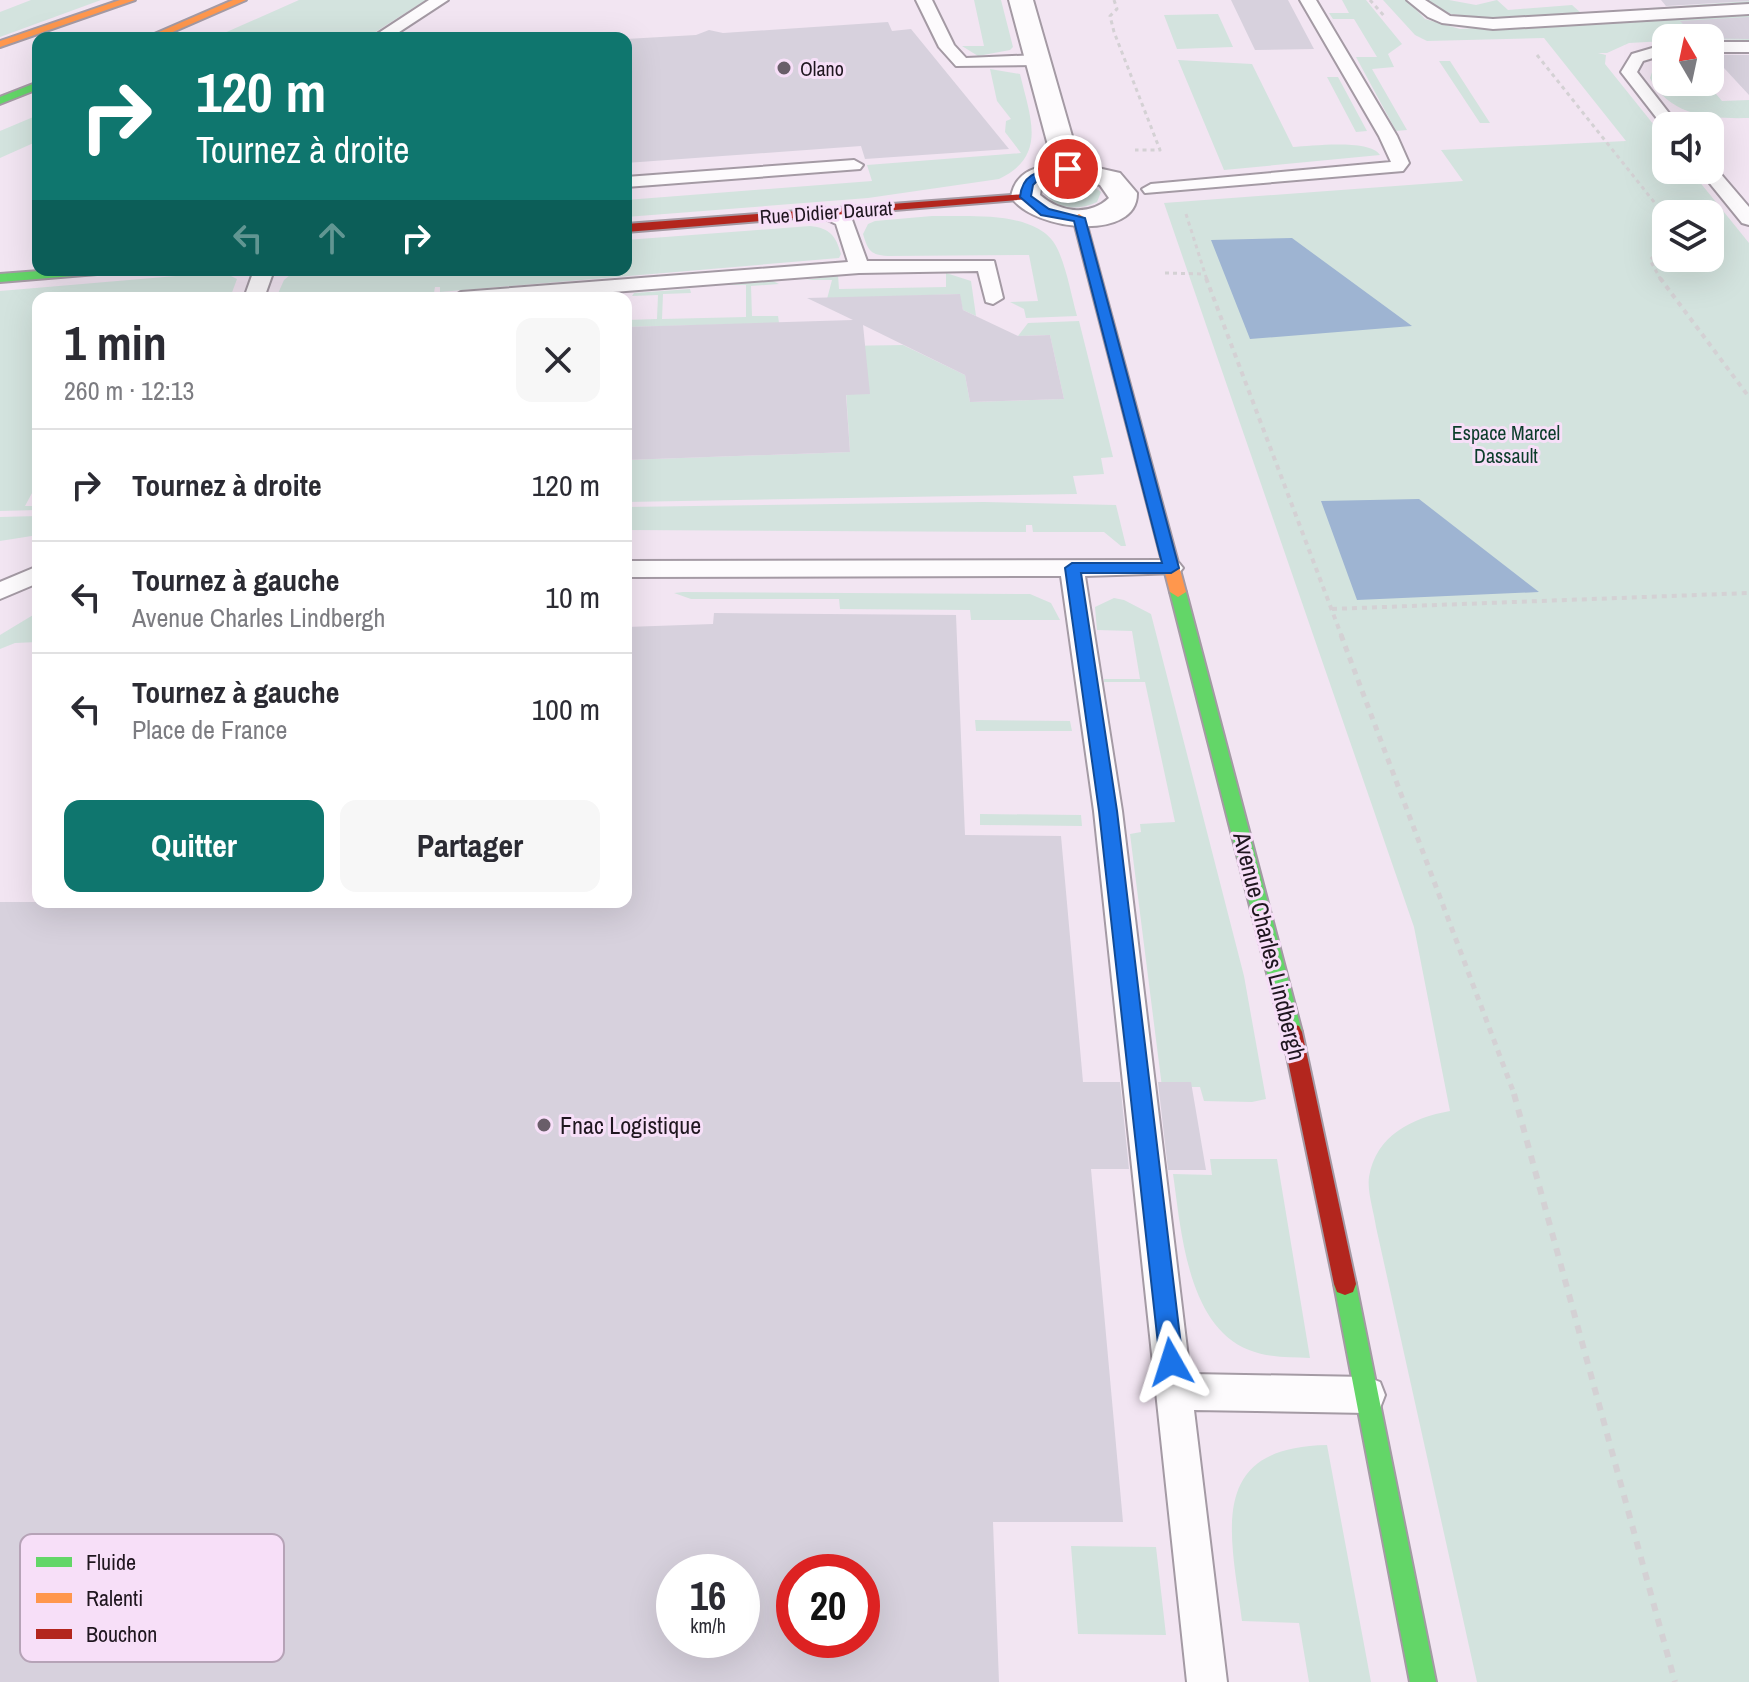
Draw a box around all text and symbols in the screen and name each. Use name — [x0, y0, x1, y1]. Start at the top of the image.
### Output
north arrow — [1652, 24, 1724, 96]
map controls — [1652, 24, 1724, 272]
text: 120 m — [196, 54, 326, 129]
place label: Olano — [800, 55, 844, 82]
marker: Olano — [775, 59, 793, 77]
icon: right — [64, 64, 168, 168]
button: sound — [1652, 112, 1724, 184]
text: Tournez à droite — [196, 126, 409, 174]
pin — [1034, 135, 1102, 203]
icon: arrive — [1046, 147, 1090, 191]
street label: Rue Didier Daurat — [759, 194, 894, 230]
button: layers — [1652, 200, 1724, 272]
icon: left — [226, 216, 270, 260]
icon: ahead — [310, 216, 354, 260]
icon: right — [394, 216, 438, 260]
text: 1 min — [64, 310, 167, 375]
button: close — [516, 318, 600, 402]
text: 260 m · 12:13 — [64, 373, 194, 408]
park label: Espace Marcel Dassault — [1452, 419, 1560, 469]
icon: right — [64, 463, 108, 507]
text: Tournez à droite — [132, 465, 322, 505]
text: 120 m — [532, 465, 600, 505]
text: Tournez à gauche — [132, 560, 339, 600]
icon: left — [64, 575, 108, 619]
text: 10 m — [545, 577, 600, 617]
text: Avenue Charles Lindbergh — [132, 600, 385, 635]
text: Tournez à gauche — [132, 672, 339, 712]
icon: left — [64, 687, 108, 731]
text: 100 m — [532, 689, 600, 729]
text: Place de France — [132, 712, 287, 747]
button: Quitter — [64, 800, 324, 892]
button: Partager — [340, 800, 600, 892]
street label: Avenue Charles Lindbergh — [1226, 828, 1314, 1063]
place label: Fnac Logistique — [560, 1109, 701, 1141]
marker: Fnac Logistique — [535, 1116, 553, 1134]
position arrow — [1129, 1320, 1213, 1404]
legend — [20, 1534, 284, 1662]
text: Fluide — [86, 1547, 136, 1577]
speed limit sign: 20 — [776, 1554, 880, 1658]
text: 16 — [690, 1569, 726, 1622]
text: Ralenti — [86, 1583, 143, 1613]
text: km/h — [690, 1612, 726, 1639]
text: Bouchon — [86, 1619, 157, 1649]

